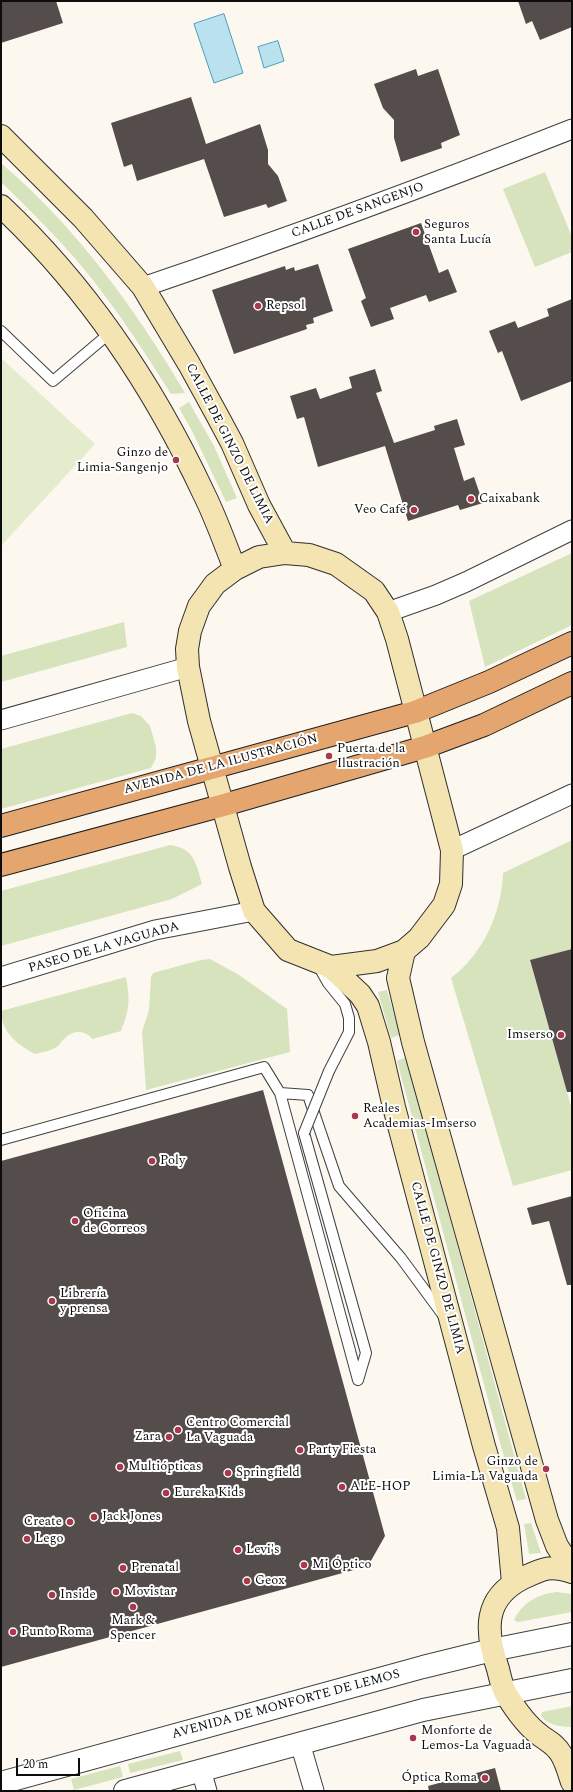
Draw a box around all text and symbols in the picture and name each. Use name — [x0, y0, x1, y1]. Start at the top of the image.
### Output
street label: CALLE DE SANGENJO — [290, 180, 426, 242]
place label: Seguros Santa Lucía — [424, 217, 491, 248]
marker: Seguros Santa Lucía — [411, 227, 421, 237]
place label: Repsol — [266, 298, 305, 314]
marker: Repsol — [253, 301, 263, 311]
street label: CALLE DE GINZO DE LIMIA — [182, 361, 276, 527]
place label: Ginzo de Limia-Sangenjo — [77, 445, 168, 476]
marker: Ginzo de Limia-Sangenjo — [171, 455, 181, 465]
place label: Caixabank — [479, 491, 540, 507]
marker: Caixabank — [466, 494, 476, 504]
place label: Veo Café — [354, 502, 406, 518]
marker: Veo Café — [409, 505, 419, 515]
street label: AVENIDA DE LA ILUSTRACIÓN — [122, 732, 320, 798]
place label: Puerta de la Ilustración — [337, 741, 405, 772]
marker: Puerta de la Ilustración — [324, 751, 334, 761]
street label: PASEO DE LA VAGUADA — [27, 919, 181, 977]
place label: Imserso — [507, 1027, 553, 1043]
marker: Imserso — [556, 1030, 566, 1040]
place label: Reales Academias-Imserso — [363, 1101, 477, 1132]
marker: Reales Academias-Imserso — [350, 1111, 360, 1121]
place label: Poly — [160, 1153, 185, 1169]
marker: Poly — [147, 1156, 157, 1166]
street label: CALLE DE GINZO DE LIMIA — [406, 1180, 468, 1356]
place label: Oficina de Correos — [83, 1206, 146, 1237]
marker: Oficina de Correos — [70, 1216, 80, 1226]
place label: Librería y prensa — [60, 1286, 108, 1317]
marker: Librería y prensa — [47, 1296, 57, 1306]
place label: Centro Comercial La Vaguada — [186, 1415, 289, 1446]
marker: Centro Comercial La Vaguada — [173, 1425, 183, 1435]
place label: Zara — [135, 1429, 161, 1445]
marker: Zara — [164, 1432, 174, 1442]
place label: Party Fiesta — [308, 1442, 376, 1458]
marker: Party Fiesta — [295, 1445, 305, 1455]
place label: Ginzo de Limia-La Vaguada — [432, 1454, 538, 1485]
place label: Multiópticas — [128, 1459, 202, 1475]
marker: Multiópticas — [115, 1462, 125, 1472]
marker: Ginzo de Limia-La Vaguada — [541, 1464, 551, 1474]
place label: Springfield — [236, 1465, 300, 1481]
marker: Springfield — [223, 1468, 233, 1478]
place label: ALE-HOP — [350, 1479, 411, 1495]
marker: ALE-HOP — [337, 1482, 347, 1492]
place label: Eureka Kids — [174, 1485, 244, 1501]
marker: Eureka Kids — [161, 1488, 171, 1498]
place label: Jack Jones — [102, 1509, 161, 1525]
marker: Jack Jones — [89, 1512, 99, 1522]
place label: Create — [24, 1514, 62, 1530]
marker: Create — [65, 1517, 75, 1527]
place label: Lego — [35, 1531, 63, 1547]
marker: Lego — [22, 1534, 32, 1544]
place label: Levi's — [246, 1542, 280, 1558]
marker: Levi's — [233, 1545, 243, 1555]
place label: Mi Óptico — [312, 1557, 372, 1573]
place label: Prenatal — [131, 1560, 179, 1576]
marker: Mi Óptico — [299, 1560, 309, 1570]
marker: Prenatal — [118, 1563, 128, 1573]
place label: Geox — [255, 1573, 285, 1589]
marker: Geox — [242, 1576, 252, 1586]
place label: Movistar — [124, 1584, 175, 1600]
place label: Inside — [60, 1587, 96, 1603]
marker: Movistar — [111, 1587, 121, 1597]
marker: Inside — [47, 1590, 57, 1600]
marker: Mark & Spencer — [128, 1602, 138, 1612]
place label: Mark & Spencer — [110, 1613, 156, 1644]
place label: Punto Roma — [21, 1624, 92, 1640]
marker: Punto Roma — [8, 1627, 18, 1637]
street label: AVENIDA DE MONFORTE DE LEMOS — [170, 1667, 402, 1743]
place label: Monforte de Lemos-La Vaguada — [421, 1723, 532, 1754]
marker: Monforte de Lemos-La Vaguada — [408, 1733, 418, 1743]
scale bar — [18, 1750, 82, 1776]
text: 20 m — [23, 1755, 48, 1774]
place label: Óptica Roma — [402, 1770, 477, 1786]
marker: Óptica Roma — [480, 1773, 490, 1783]

